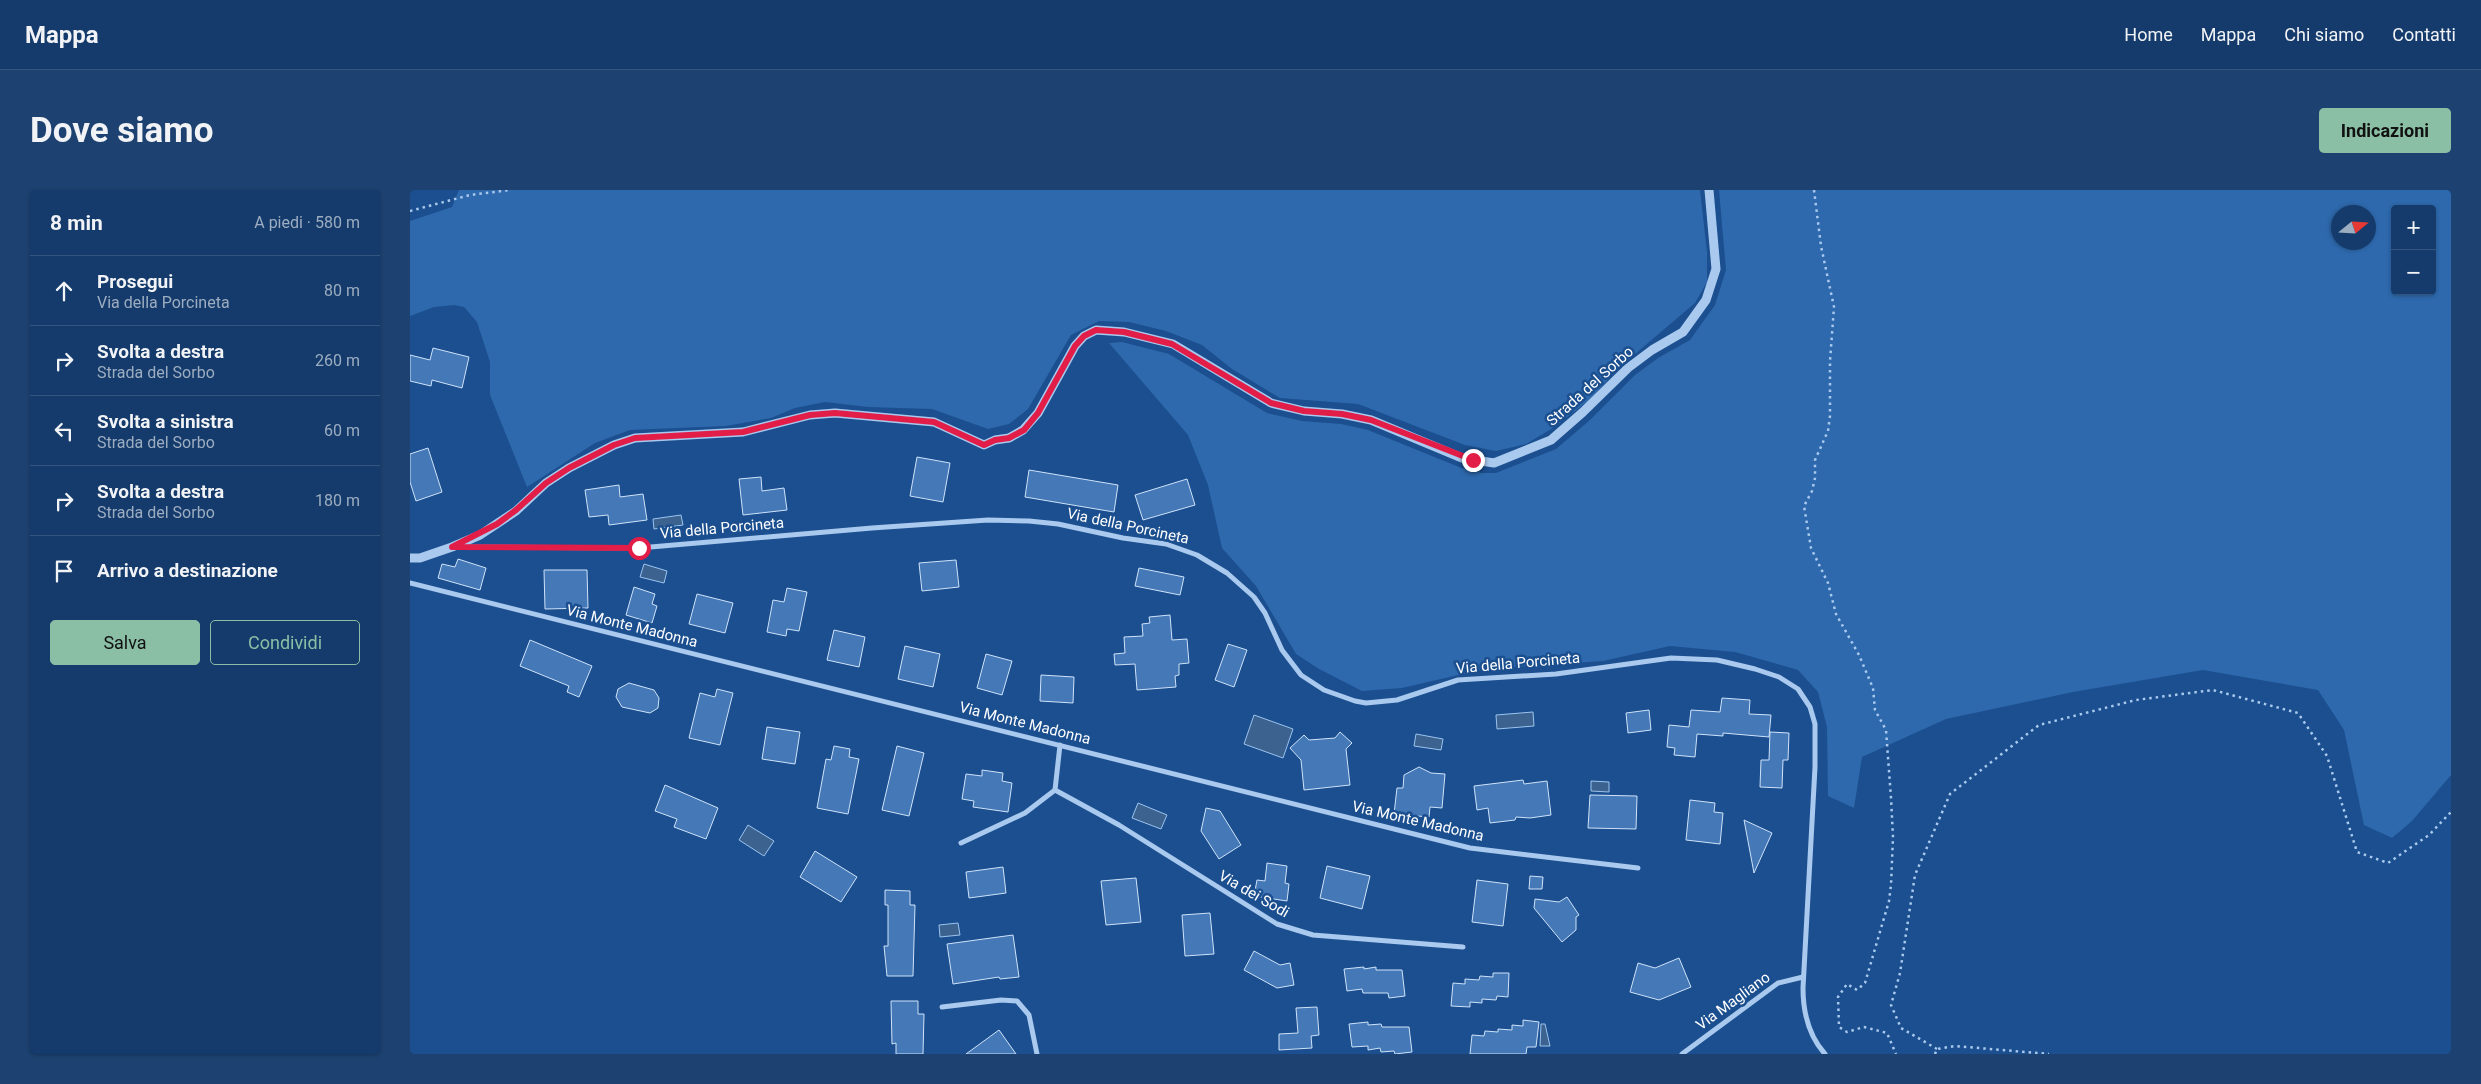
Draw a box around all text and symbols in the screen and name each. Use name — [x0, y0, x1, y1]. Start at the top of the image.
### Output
text: Mappa — [25, 21, 99, 49]
text: Home — [2124, 24, 2173, 45]
text: Mappa — [2201, 24, 2256, 45]
text: Chi siamo — [2284, 24, 2364, 45]
text: Contatti — [2392, 24, 2456, 45]
button: Indicazioni — [2319, 108, 2451, 153]
text: Dove siamo — [30, 110, 213, 151]
north arrow — [2331, 205, 2376, 250]
map controls — [2391, 205, 2436, 295]
button: + — [2391, 205, 2436, 250]
text: 8 min — [50, 211, 103, 235]
text: A piedi · 580 m — [254, 213, 360, 232]
button: − — [2391, 250, 2436, 295]
text: Prosegui — [97, 270, 173, 293]
icon: ahead — [50, 277, 78, 305]
text: 80 m — [324, 281, 360, 300]
text: Via della Porcineta — [97, 293, 230, 312]
text: Svolta a destra — [97, 340, 224, 363]
street label: Strada del Sorbo — [1543, 342, 1637, 430]
icon: right — [50, 347, 78, 375]
text: 260 m — [315, 351, 360, 370]
text: Strada del Sorbo — [97, 363, 215, 382]
text: Svolta a sinistra — [97, 410, 234, 433]
icon: left — [50, 417, 78, 445]
text: 60 m — [324, 421, 360, 440]
text: Strada del Sorbo — [97, 433, 215, 452]
route end — [1462, 449, 1485, 472]
text: Svolta a destra — [97, 480, 224, 503]
icon: right — [50, 487, 78, 515]
text: 180 m — [315, 491, 360, 510]
text: Strada del Sorbo — [97, 503, 215, 522]
street label: Via della Porcineta — [1065, 504, 1191, 548]
street label: Via della Porcineta — [659, 514, 785, 542]
route start — [628, 537, 651, 560]
icon: arrive — [50, 557, 78, 585]
text: Arrivo a destinazione — [97, 559, 278, 582]
street label: Via Monte Madonna — [565, 601, 699, 651]
button: Salva — [50, 620, 200, 665]
button: Condividi — [210, 620, 360, 665]
street label: Via della Porcineta — [1455, 649, 1581, 677]
street label: Via Monte Madonna — [958, 698, 1092, 748]
street label: Via Monte Madonna — [1350, 797, 1486, 845]
street label: Via dei Sodi — [1216, 867, 1292, 921]
street label: Via Magliano — [1692, 968, 1774, 1034]

